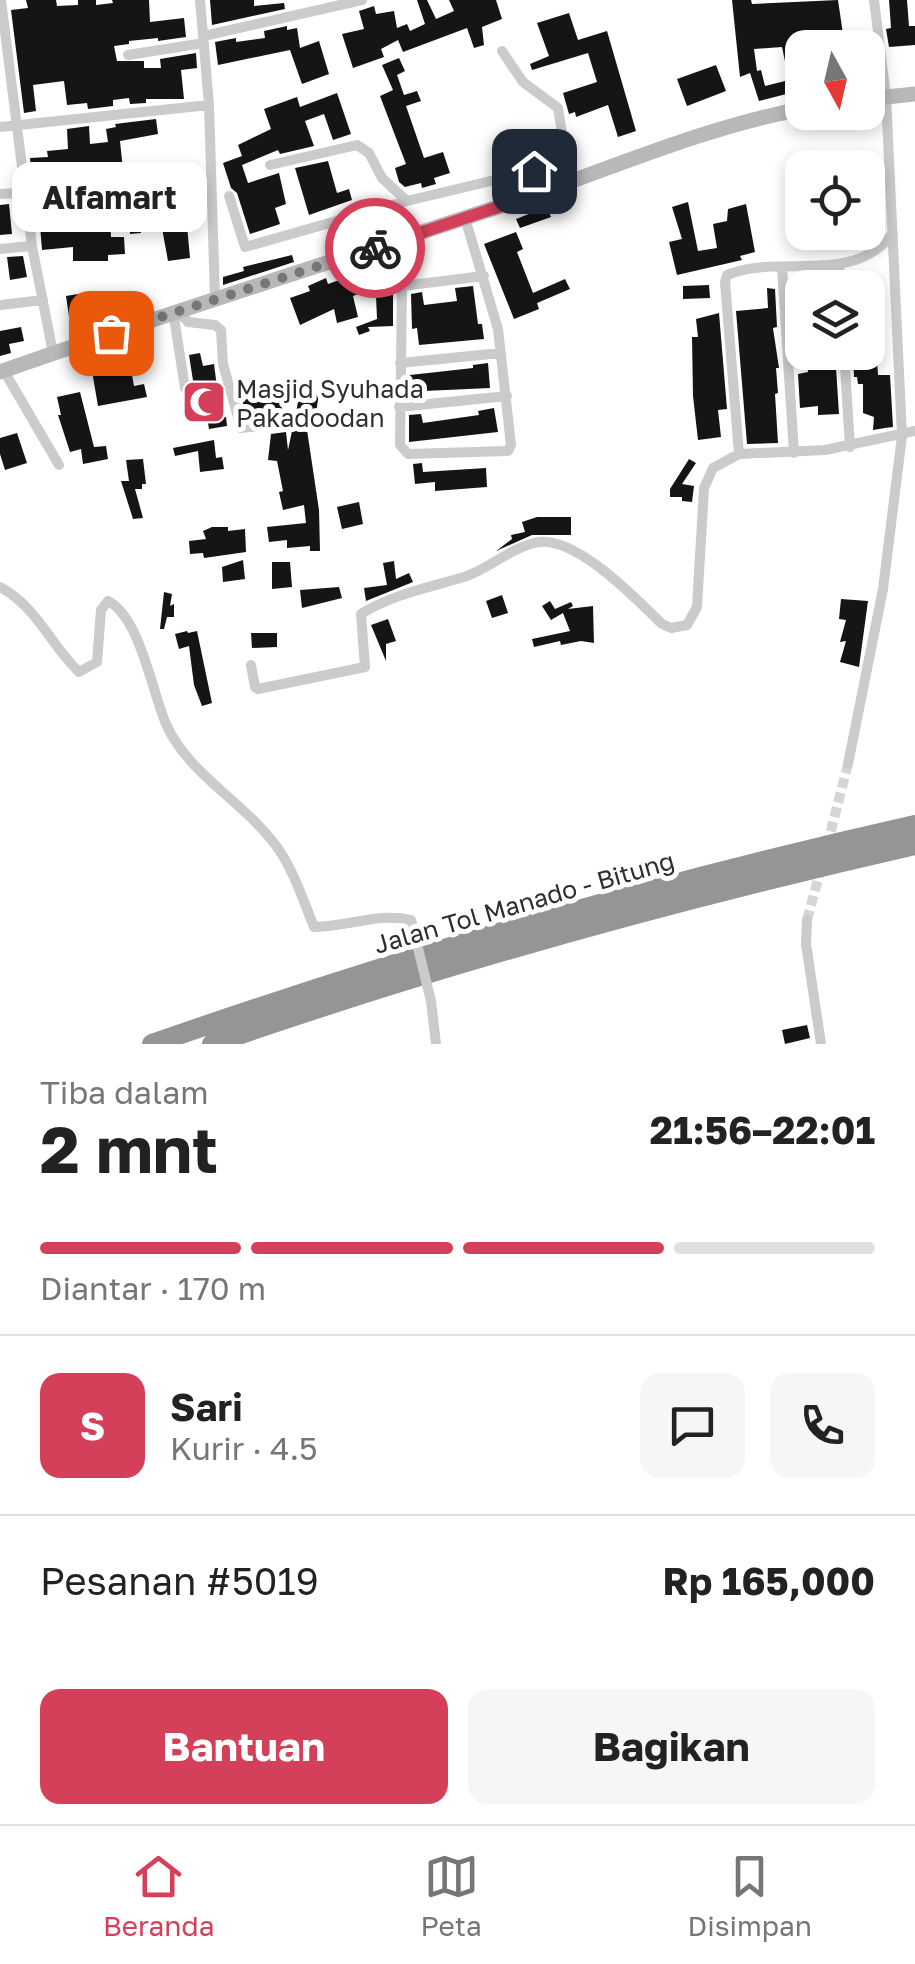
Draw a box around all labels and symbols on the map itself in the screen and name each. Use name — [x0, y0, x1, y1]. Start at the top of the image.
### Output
north arrow — [785, 30, 885, 130]
pin — [492, 129, 577, 214]
callout: Alfamart — [13, 163, 208, 233]
courier — [325, 198, 425, 298]
pin — [69, 291, 154, 376]
place label: Masjid Syuhada Pakadoodan — [236, 373, 424, 433]
mosque icon: Masjid Syuhada Pakadoodan — [181, 379, 227, 425]
street label: Jalan Tol Manado - Bitung — [370, 844, 678, 960]

